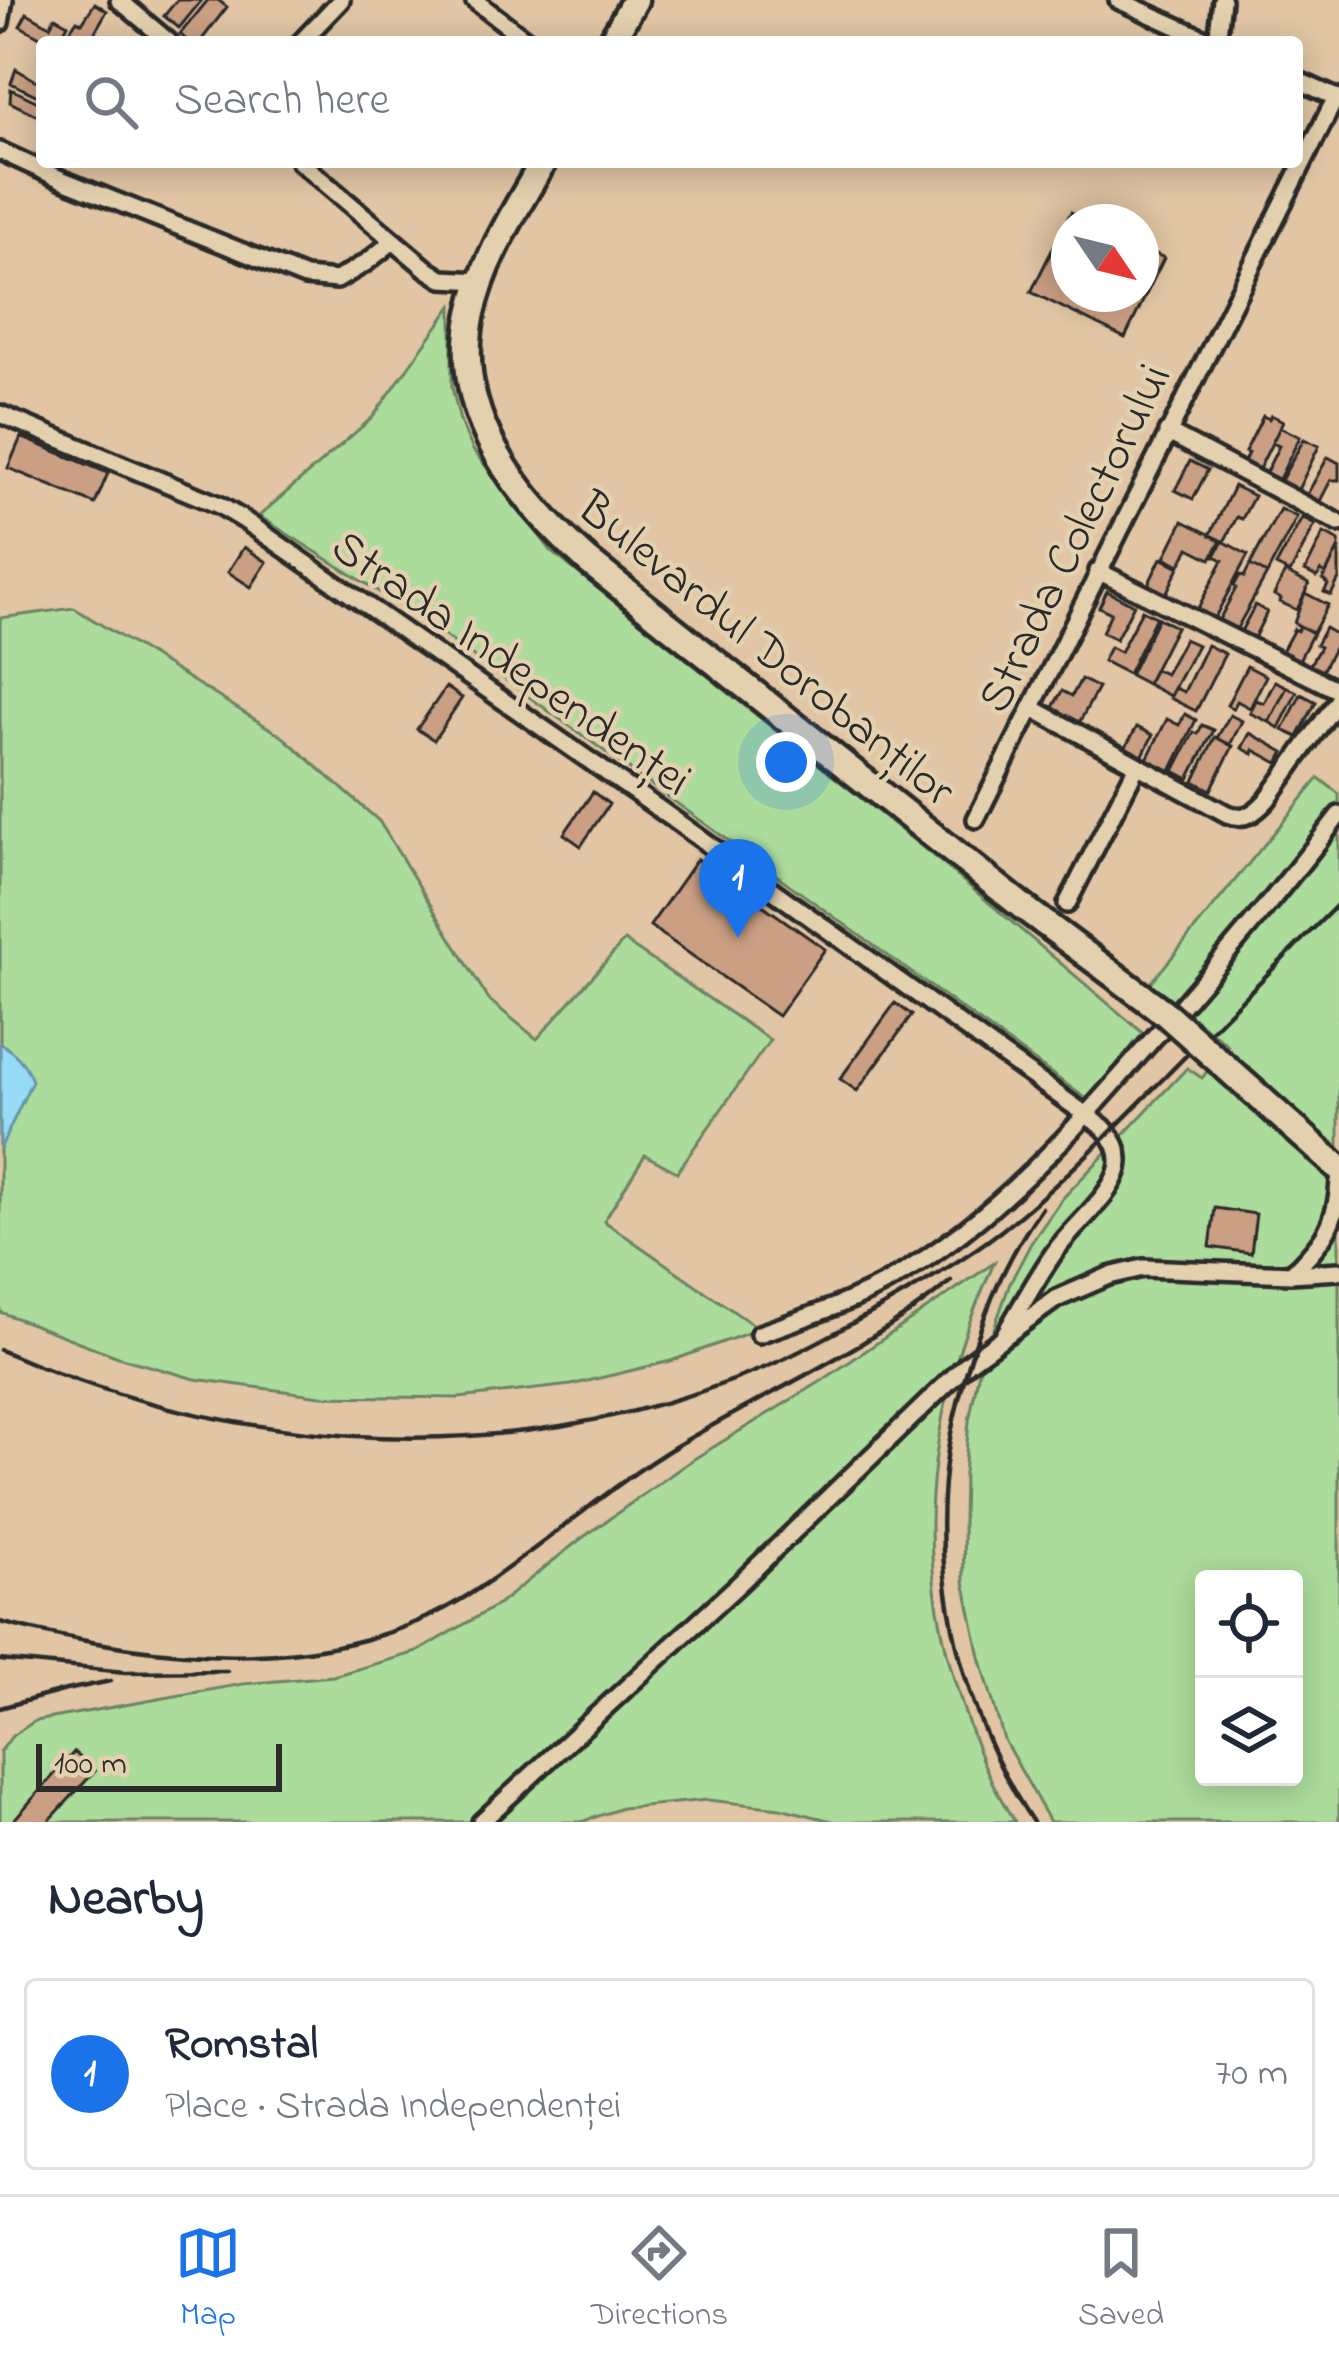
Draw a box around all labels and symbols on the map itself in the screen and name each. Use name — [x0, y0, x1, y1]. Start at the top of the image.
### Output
north arrow — [1051, 204, 1159, 312]
street label: Strada Colectorului — [962, 353, 1191, 726]
street label: Bulevardul Dorobanților — [560, 475, 969, 826]
street label: Strada Independenței — [316, 514, 705, 816]
your location — [756, 732, 816, 792]
pin: 1 — [699, 839, 777, 938]
scale bar — [36, 1738, 282, 1791]

